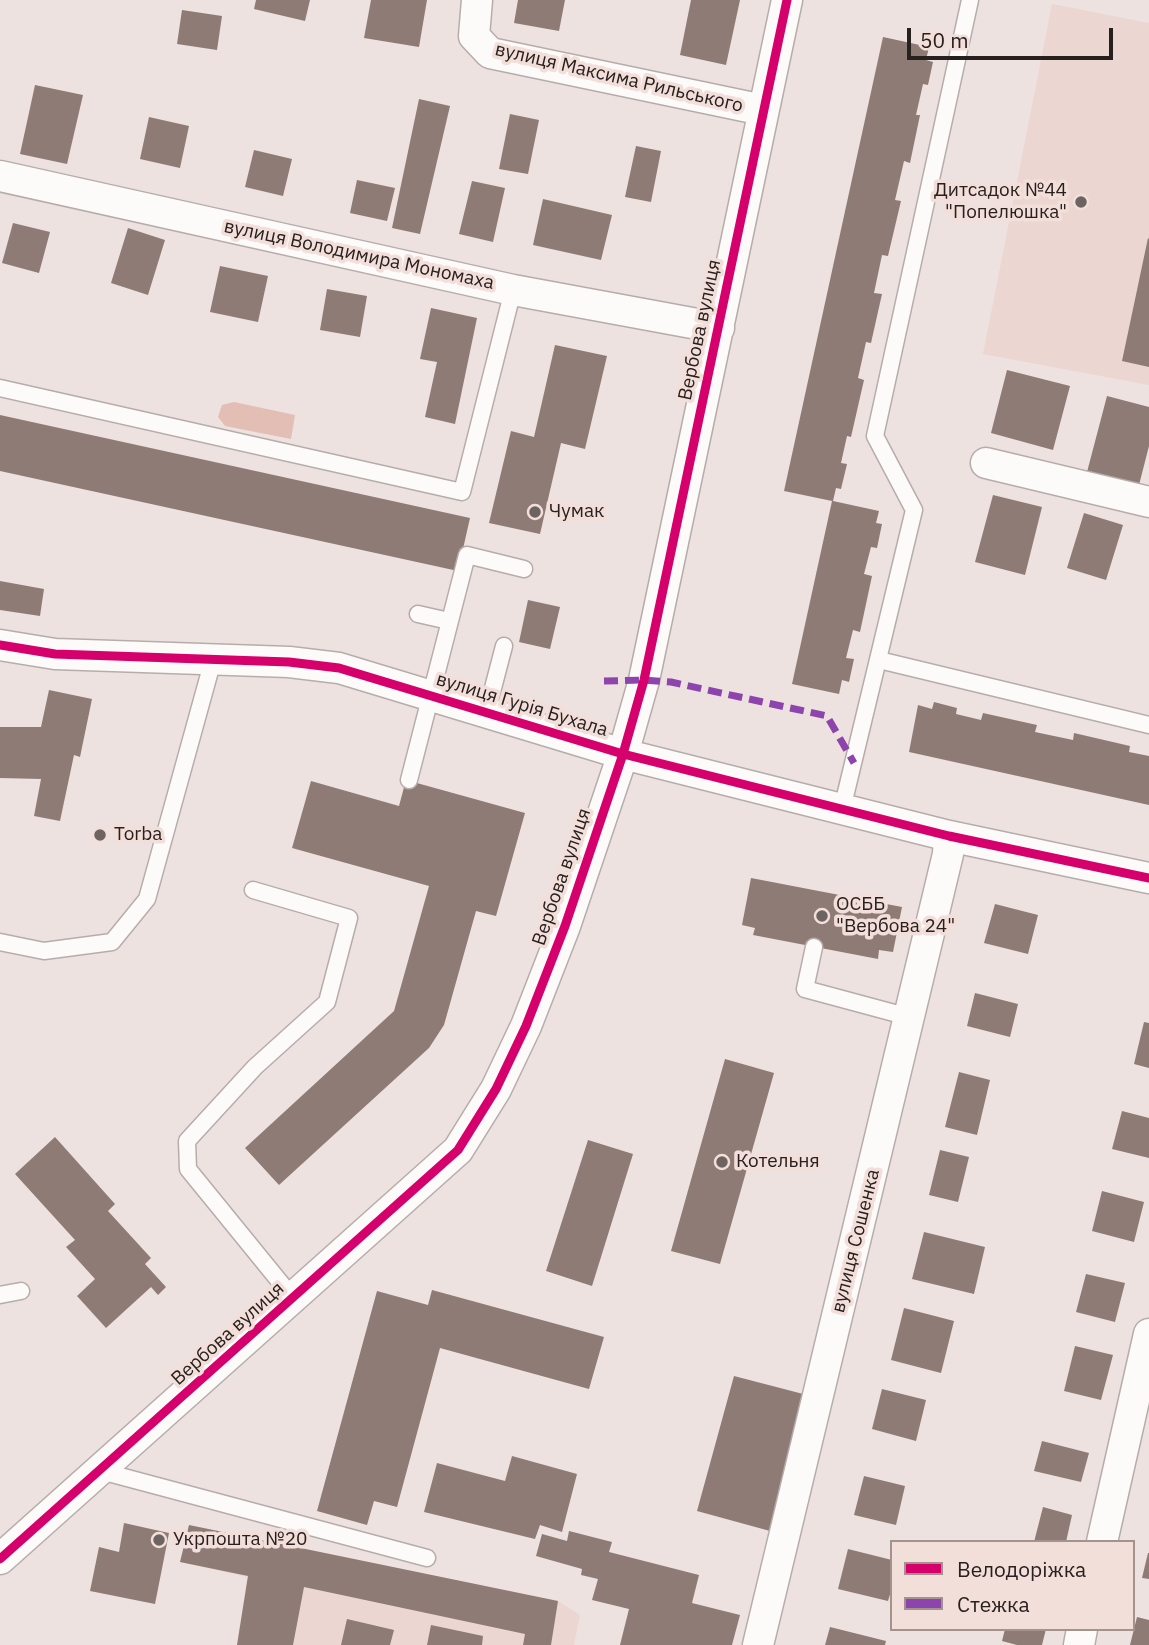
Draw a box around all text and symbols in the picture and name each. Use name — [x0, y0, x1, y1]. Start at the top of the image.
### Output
scale bar — [911, 14, 1118, 58]
text: 50 m — [920, 26, 969, 54]
street label: вулиця Максима Рильського — [493, 38, 745, 118]
place label: Дитсадок №44 "Попелюшка" — [934, 180, 1067, 224]
marker: Дитсадок №44 "Попелюшка" — [1073, 194, 1089, 210]
street label: вулиця Володимира Мономаха — [222, 215, 496, 295]
street label: Вербова вулиця — [674, 257, 726, 403]
place label: Чумак — [549, 501, 605, 523]
marker: Чумак — [527, 504, 543, 520]
street label: вулиця Гурія Бухала — [433, 668, 611, 742]
street label: Вербова вулиця — [528, 805, 596, 949]
place label: Torba — [114, 824, 162, 846]
marker: Torba — [92, 827, 108, 843]
place label: ОСББ "Вербова 24" — [836, 894, 955, 938]
marker: ОСББ "Вербова 24" — [814, 908, 830, 924]
place label: Котельня — [736, 1151, 820, 1173]
marker: Котельня — [714, 1154, 730, 1170]
street label: вулиця Сошенка — [827, 1167, 885, 1315]
street label: Вербова вулиця — [167, 1278, 289, 1390]
place label: Укрпошта №20 — [173, 1529, 307, 1551]
marker: Укрпошта №20 — [151, 1532, 167, 1548]
legend — [890, 1540, 1135, 1631]
text: Велодоріжка — [957, 1555, 1086, 1583]
text: Стежка — [957, 1590, 1030, 1618]

